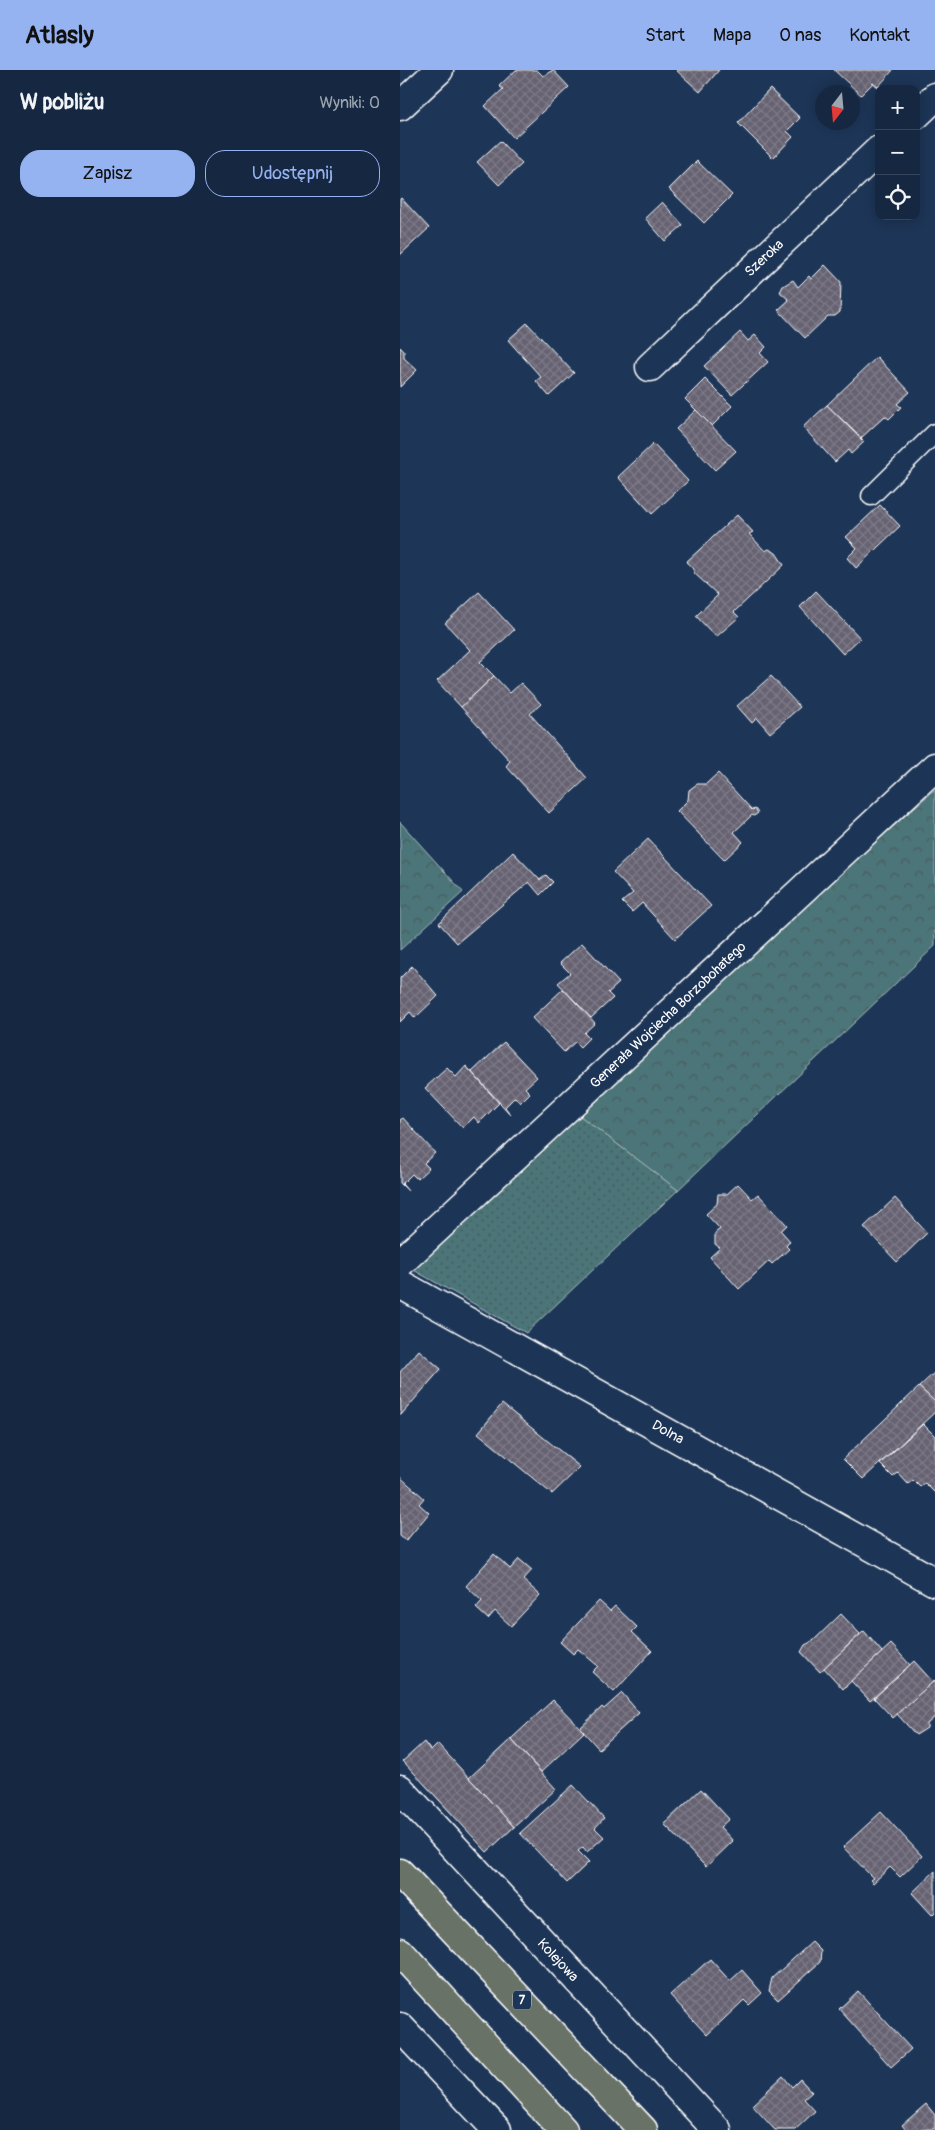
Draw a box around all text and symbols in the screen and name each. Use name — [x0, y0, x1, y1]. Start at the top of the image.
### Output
text: Atlasly — [25, 21, 94, 50]
text: Start — [645, 24, 685, 47]
text: Mapa — [713, 24, 751, 47]
text: O nas — [779, 24, 821, 47]
text: Kontakt — [849, 24, 910, 47]
north arrow — [815, 85, 860, 130]
map controls — [875, 85, 920, 220]
button: + — [875, 85, 920, 130]
text: W pobliżu — [20, 89, 104, 116]
text: Wyniki: 0 — [319, 93, 380, 113]
button: − — [875, 130, 920, 175]
button: Zapisz — [20, 150, 195, 197]
button: Udostępnij — [205, 150, 380, 197]
button: locate — [875, 175, 920, 220]
street label: Szeroka — [741, 236, 787, 280]
street label: Generała Wojciecha Borzobohatego — [586, 938, 750, 1092]
street label: Dolna — [649, 1416, 687, 1448]
street label: Kolejowa — [534, 1935, 582, 1985]
road number: 7 — [513, 1990, 531, 2010]

